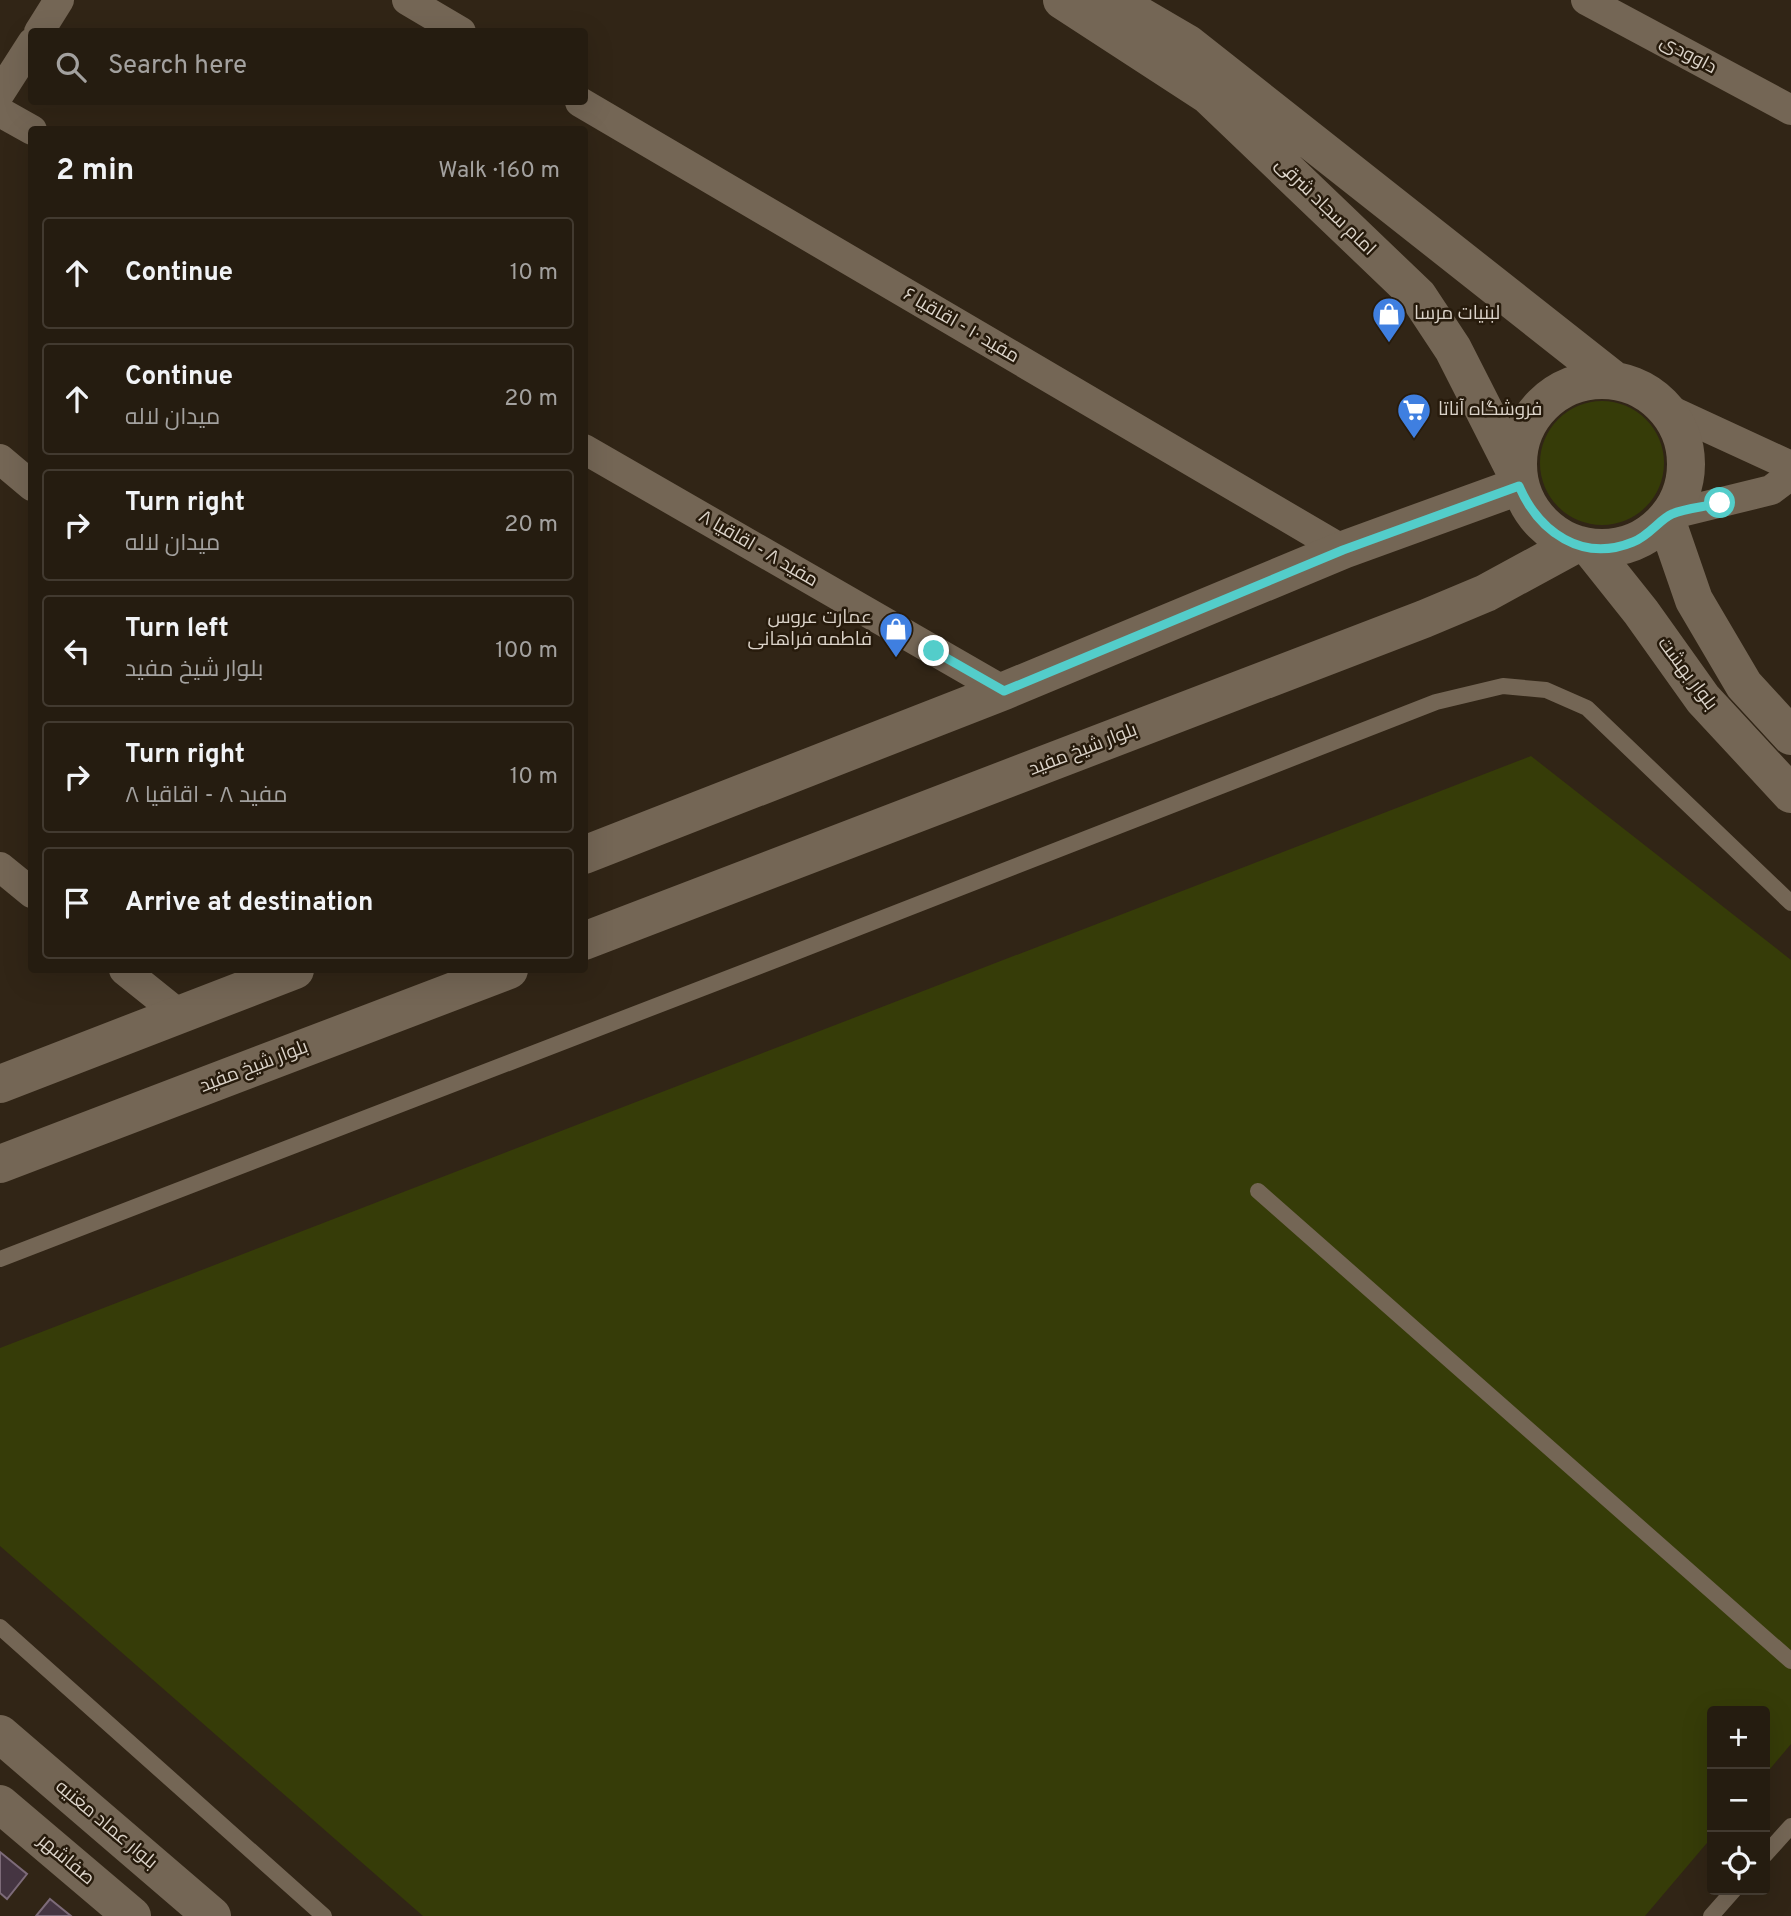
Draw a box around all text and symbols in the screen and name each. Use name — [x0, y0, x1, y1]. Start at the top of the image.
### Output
search box — [28, 28, 588, 105]
street label: داوودی — [1655, 30, 1721, 80]
icon: search — [52, 48, 90, 86]
text: Search here — [108, 50, 247, 83]
text: 2 min — [56, 153, 134, 190]
street label: امام سجاد شرقی — [1269, 153, 1381, 261]
text: Walk · 160 m — [438, 157, 560, 186]
icon: ahead — [58, 254, 96, 292]
text: Continue — [125, 257, 233, 290]
text: 10 m — [510, 259, 558, 288]
street label: مفید ۱۰ - اقاقیا ۶ — [899, 283, 1023, 369]
shop icon: لبنیات مرسا — [1370, 295, 1408, 344]
place label: لبنیات مرسا — [1414, 302, 1500, 326]
text: Continue — [125, 361, 233, 394]
icon: ahead — [58, 380, 96, 418]
text: 20 m — [504, 385, 558, 414]
supermarket icon: فروشگاه آناتا — [1395, 391, 1433, 440]
place label: فروشگاه آناتا — [1438, 398, 1542, 422]
text: میدان لاله — [125, 404, 220, 433]
text: Turn right — [125, 487, 245, 520]
route start — [1704, 487, 1735, 518]
street label: مفید ۸ - اقاقیا ۸ — [694, 505, 822, 593]
icon: right — [58, 506, 96, 544]
text: 20 m — [504, 511, 558, 540]
text: میدان لاله — [125, 530, 220, 559]
place label: عمارت عروس فاطمه فراهانی — [748, 606, 872, 652]
shop icon: عمارت عروس فاطمه فراهانی — [877, 610, 915, 659]
text: Turn left — [125, 613, 229, 646]
icon: left — [58, 632, 96, 670]
street label: بلوار بهشت — [1652, 632, 1722, 716]
route end — [918, 635, 949, 666]
text: 100 m — [495, 637, 558, 666]
text: بلوار شیخ مفید — [125, 656, 263, 685]
street label: بلوار شیخ مفید — [1025, 718, 1141, 782]
text: Turn right — [125, 739, 245, 772]
icon: right — [58, 758, 96, 796]
text: 10 m — [510, 763, 558, 792]
text: مفید ۸ - اقاقیا ۸ — [125, 782, 288, 811]
icon: arrive — [58, 884, 96, 922]
text: Arrive at destination — [125, 887, 373, 920]
street label: بلوار شیخ مفید — [196, 1035, 312, 1099]
map controls — [1707, 1706, 1770, 1895]
button: + — [1707, 1706, 1770, 1769]
button: − — [1707, 1769, 1770, 1832]
street label: بلوار عماد مغنیه — [50, 1775, 162, 1875]
street label: صفاشهر — [32, 1829, 99, 1891]
button: locate — [1707, 1832, 1770, 1895]

